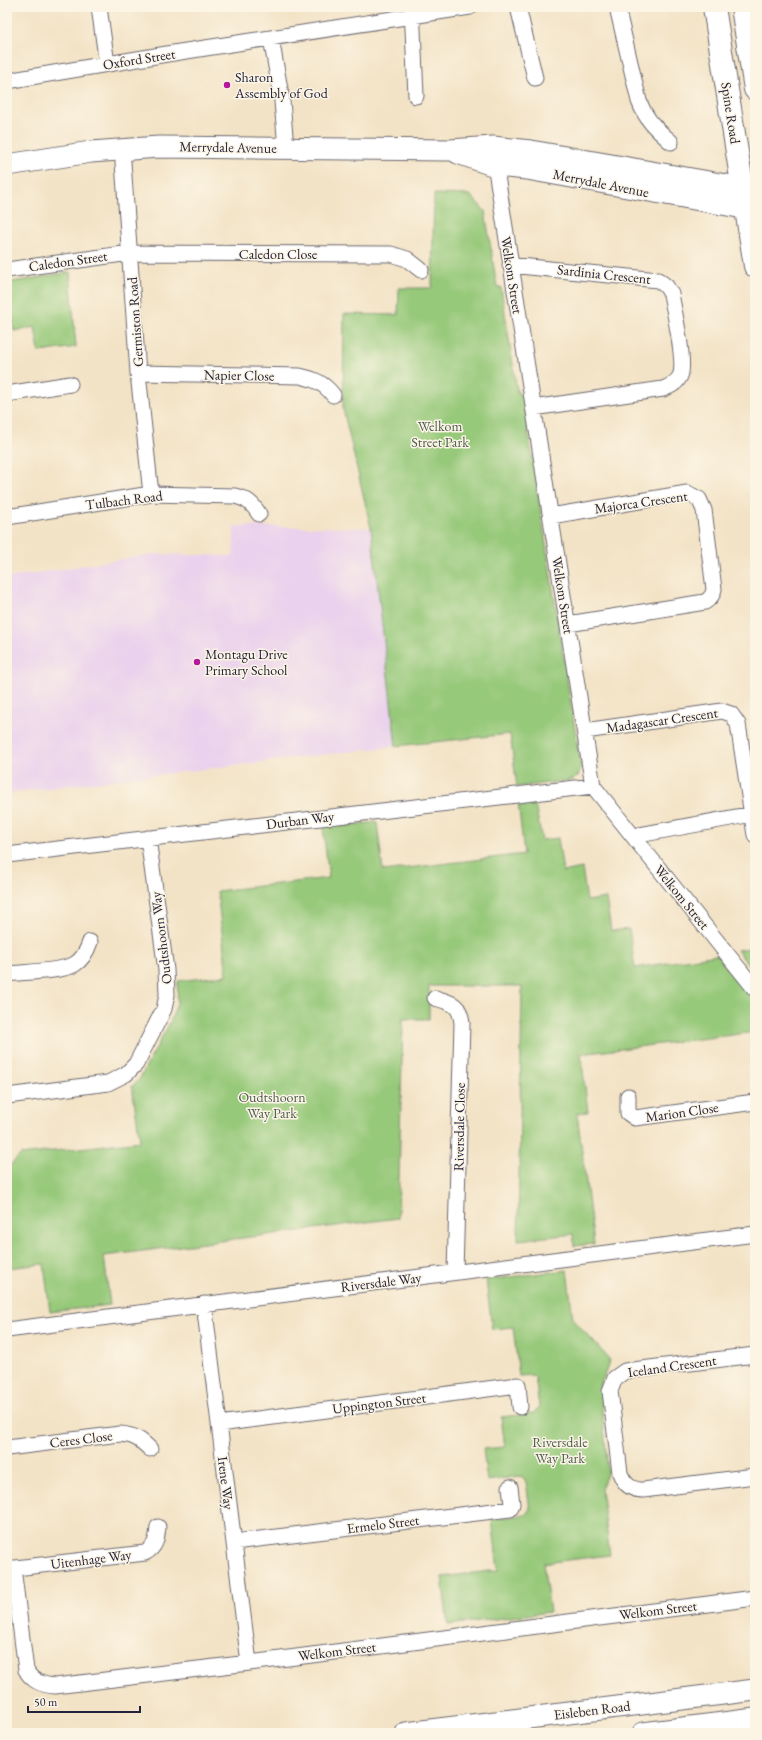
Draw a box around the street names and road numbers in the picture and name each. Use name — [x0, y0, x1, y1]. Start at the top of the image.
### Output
street label: Oxford Street — [102, 44, 177, 74]
street label: Spine Road — [717, 81, 745, 146]
street label: Merrydale Avenue — [179, 137, 277, 157]
street label: Merrydale Avenue — [551, 165, 651, 201]
street label: Welkom Street — [497, 235, 527, 316]
street label: Caledon Close — [239, 245, 318, 263]
street label: Caledon Street — [28, 246, 109, 275]
street label: Sardinia Crescent — [556, 260, 652, 288]
street label: Germiston Road — [123, 276, 147, 368]
street label: Napier Close — [204, 365, 275, 385]
street label: Tulbach Road — [84, 486, 165, 514]
street label: Majorca Crescent — [593, 486, 689, 517]
street label: Welkom Street — [548, 555, 578, 636]
street label: Madagascar Crescent — [605, 703, 720, 737]
street label: Durban Way — [265, 807, 336, 833]
street label: Welkom Street — [650, 861, 714, 934]
street label: Oudtshoorn Way — [146, 890, 176, 985]
street label: Riversdale Close — [449, 1082, 469, 1171]
street label: Marion Close — [644, 1098, 720, 1126]
street label: Riversdale Way — [340, 1268, 423, 1296]
street label: Iceland Crescent — [627, 1351, 718, 1381]
street label: Uppington Street — [331, 1388, 427, 1418]
street label: Ceres Close — [49, 1426, 114, 1452]
street label: Irene Way — [214, 1455, 238, 1512]
street label: Ermelo Street — [346, 1511, 421, 1537]
street label: Uitenhage Way — [50, 1545, 133, 1573]
street label: Welkom Street — [618, 1596, 698, 1624]
street label: Welkom Street — [297, 1637, 377, 1665]
street label: Eisleben Road — [553, 1696, 632, 1724]

